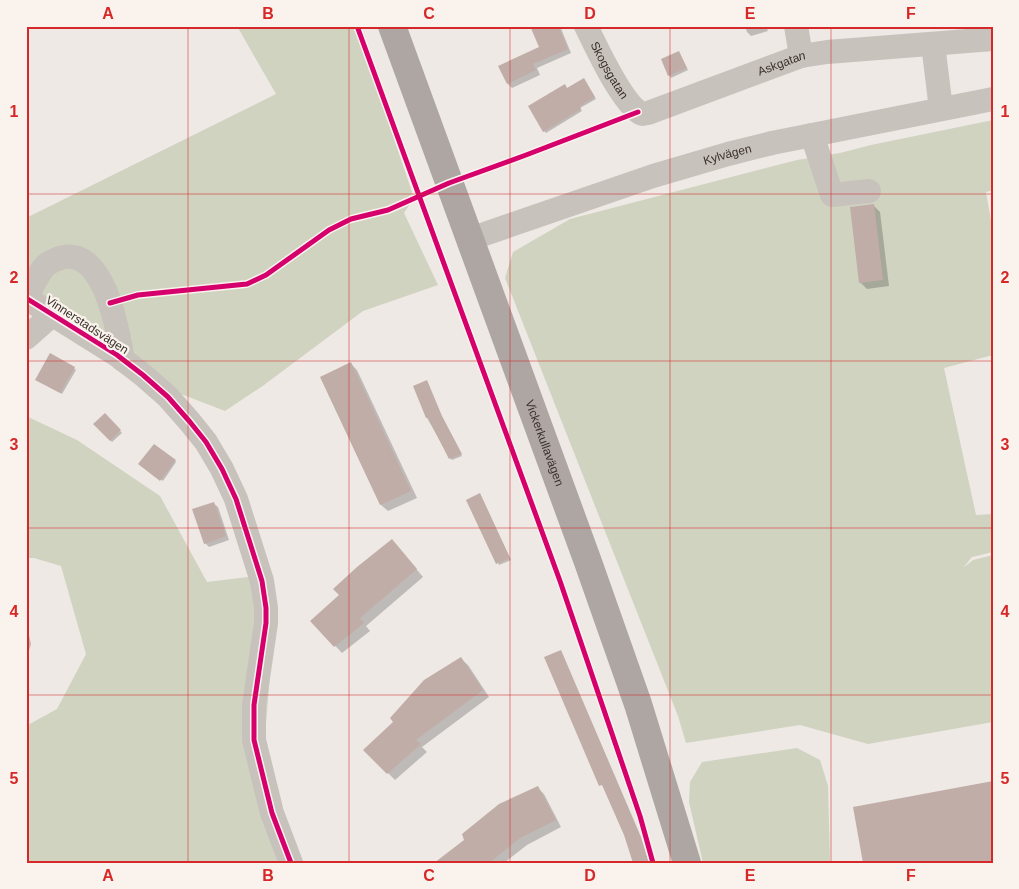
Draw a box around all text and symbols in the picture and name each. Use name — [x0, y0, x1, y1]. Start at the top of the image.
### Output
text: A — [102, 5, 114, 22]
text: B — [262, 5, 274, 22]
text: C — [423, 5, 435, 22]
text: D — [584, 5, 596, 22]
text: E — [745, 5, 756, 22]
text: F — [906, 5, 916, 22]
street label: Skogsgatan — [588, 39, 631, 102]
street label: Askgatan — [756, 48, 806, 79]
text: 1 — [10, 103, 19, 120]
text: 1 — [1001, 103, 1010, 120]
street label: Kylvägen — [702, 141, 753, 168]
text: 2 — [10, 269, 19, 286]
text: 2 — [1001, 269, 1010, 286]
street label: Vinnerstadsvägen — [43, 293, 131, 357]
street label: Vickerkullavägen — [522, 398, 567, 488]
text: 3 — [10, 436, 19, 453]
text: 3 — [1001, 436, 1010, 453]
text: 4 — [10, 603, 19, 620]
text: 4 — [1001, 603, 1010, 620]
text: 5 — [10, 770, 19, 787]
text: 5 — [1001, 770, 1010, 787]
text: A — [102, 867, 114, 884]
text: B — [262, 867, 274, 884]
text: C — [423, 867, 435, 884]
text: D — [584, 867, 596, 884]
text: E — [745, 867, 756, 884]
text: F — [906, 867, 916, 884]

